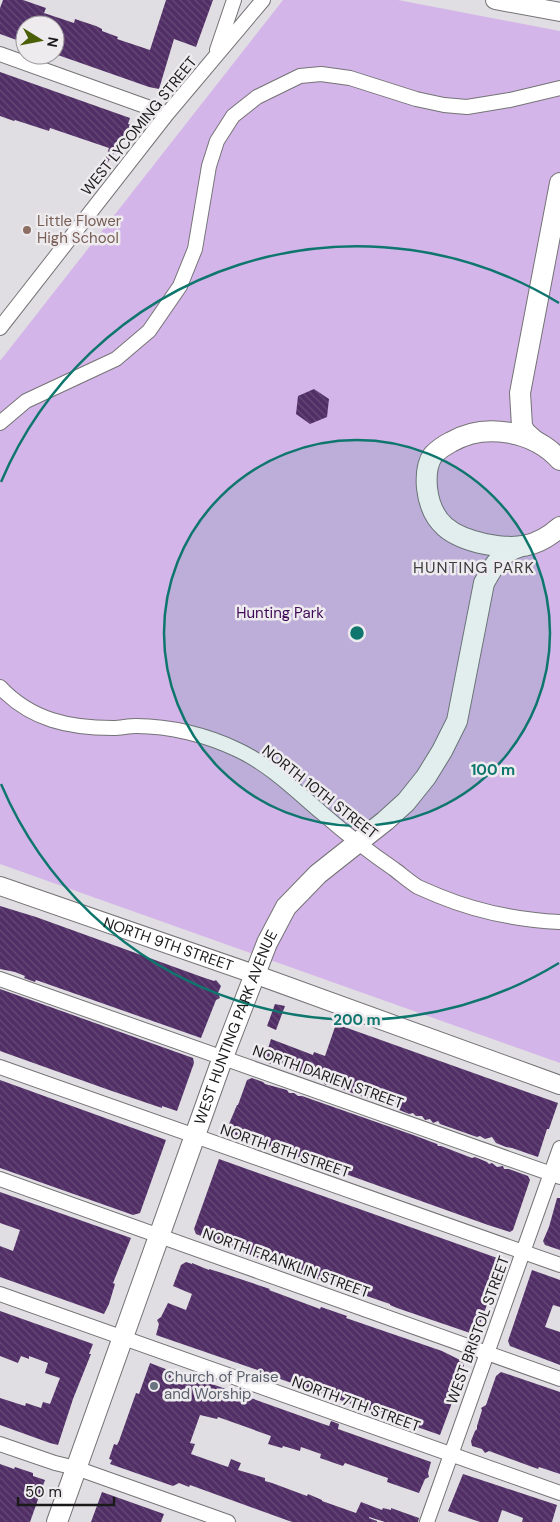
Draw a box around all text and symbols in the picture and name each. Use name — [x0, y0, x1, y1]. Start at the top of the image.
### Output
north arrow — [15, 15, 65, 65]
text: N — [43, 36, 63, 49]
street label: WEST LYCOMING STREET — [77, 52, 201, 200]
place label: Little Flower High School — [37, 211, 122, 248]
marker: Little Flower High School — [21, 224, 33, 236]
district label: HUNTING PARK — [413, 557, 535, 578]
park label: Hunting Park — [236, 603, 324, 623]
centre of rings — [348, 624, 366, 642]
street label: NORTH 10TH STREET — [258, 741, 382, 843]
text: 100 m — [471, 760, 515, 780]
street label: NORTH 9TH STREET — [101, 913, 236, 976]
street label: WEST HUNTING PARK AVENUE — [190, 926, 282, 1127]
text: 200 m — [333, 1010, 381, 1030]
street label: NORTH DARIEN STREET — [250, 1040, 406, 1114]
street label: NORTH 8TH STREET — [218, 1119, 352, 1183]
street label: NORTH FRANKLIN STREET — [200, 1223, 372, 1303]
street label: WEST BRISTOL STREET — [442, 1253, 514, 1407]
place label: Church of Praise and Worship — [164, 1367, 278, 1404]
street label: NORTH 7TH STREET — [289, 1371, 423, 1437]
marker: Church of Praise and Worship — [148, 1380, 160, 1392]
scale bar — [18, 1474, 114, 1506]
text: 50 m — [25, 1482, 62, 1502]

